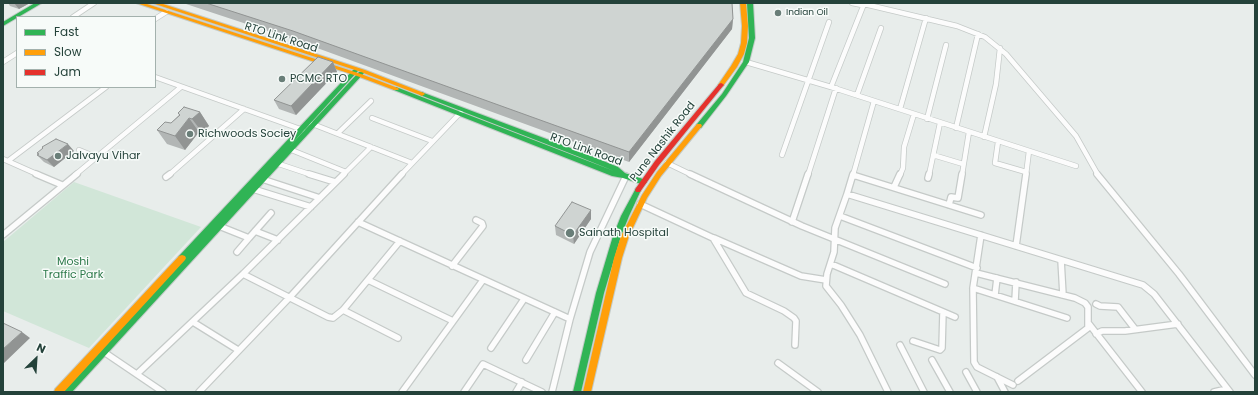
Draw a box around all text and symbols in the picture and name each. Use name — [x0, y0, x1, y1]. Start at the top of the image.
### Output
marker: Indian Oil — [773, 8, 783, 18]
place label: Indian Oil — [786, 8, 828, 18]
legend — [16, 16, 156, 88]
street label: RTO Link Road — [243, 20, 319, 56]
text: Fast — [54, 23, 79, 40]
text: Slow — [54, 43, 82, 60]
text: Jam — [54, 63, 81, 80]
place label: PCMC RTO — [290, 72, 347, 86]
marker: PCMC RTO — [277, 74, 287, 84]
street label: Pune Nashik Road — [628, 99, 698, 185]
place label: Richwoods Sociey — [198, 127, 296, 141]
marker: Richwoods Sociey — [185, 129, 195, 139]
street label: RTO Link Road — [548, 131, 624, 169]
place label: Jalvayu Vihar — [66, 149, 140, 163]
marker: Jalvayu Vihar — [53, 151, 63, 161]
place label: Sainath Hospital — [579, 226, 669, 240]
marker: Sainath Hospital — [564, 227, 576, 239]
park label: Moshi Traffic Park — [43, 255, 103, 281]
north arrow — [16, 339, 56, 379]
text: N — [34, 339, 48, 357]

